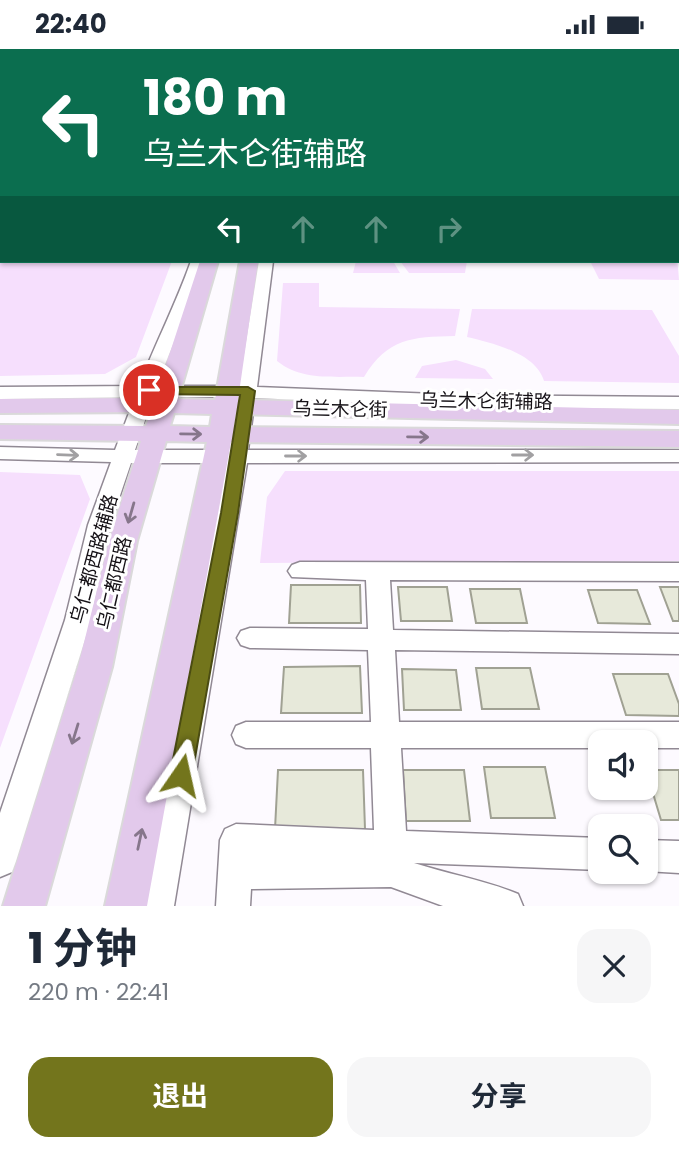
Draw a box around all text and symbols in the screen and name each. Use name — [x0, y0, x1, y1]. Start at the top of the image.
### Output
text: 22:40 — [35, 6, 107, 42]
text: 180 m — [143, 64, 287, 132]
icon: left — [28, 77, 119, 168]
text: 乌兰木仑街辅路 — [143, 131, 367, 176]
icon: left — [211, 210, 249, 248]
icon: ahead — [284, 210, 322, 248]
icon: ahead — [357, 210, 395, 248]
icon: right — [430, 210, 468, 248]
pin — [119, 360, 179, 420]
icon: arrive — [130, 371, 168, 409]
street label: 乌兰木仑街辅路 — [419, 386, 553, 416]
street label: 乌兰木仑街 — [292, 395, 388, 423]
one-way arrow — [179, 427, 202, 441]
one-way arrow — [406, 430, 429, 444]
one-way arrow — [56, 449, 79, 462]
one-way arrow — [284, 449, 307, 463]
one-way arrow — [511, 449, 534, 462]
street label: 乌仁都西路辅路 — [66, 492, 122, 626]
one-way arrow — [124, 502, 137, 524]
street label: 乌仁都西路 — [92, 534, 136, 632]
one-way arrow — [68, 722, 81, 744]
map controls — [588, 730, 658, 884]
button: sound — [588, 730, 658, 800]
position arrow — [144, 738, 218, 812]
button: search — [588, 814, 658, 884]
one-way arrow — [134, 828, 148, 851]
text: 1 分钟 — [28, 919, 137, 978]
button: close — [577, 929, 651, 1003]
text: 220 m · 22:41 — [28, 976, 169, 1008]
button: 退出 — [28, 1057, 333, 1137]
button: 分享 — [347, 1057, 651, 1137]

